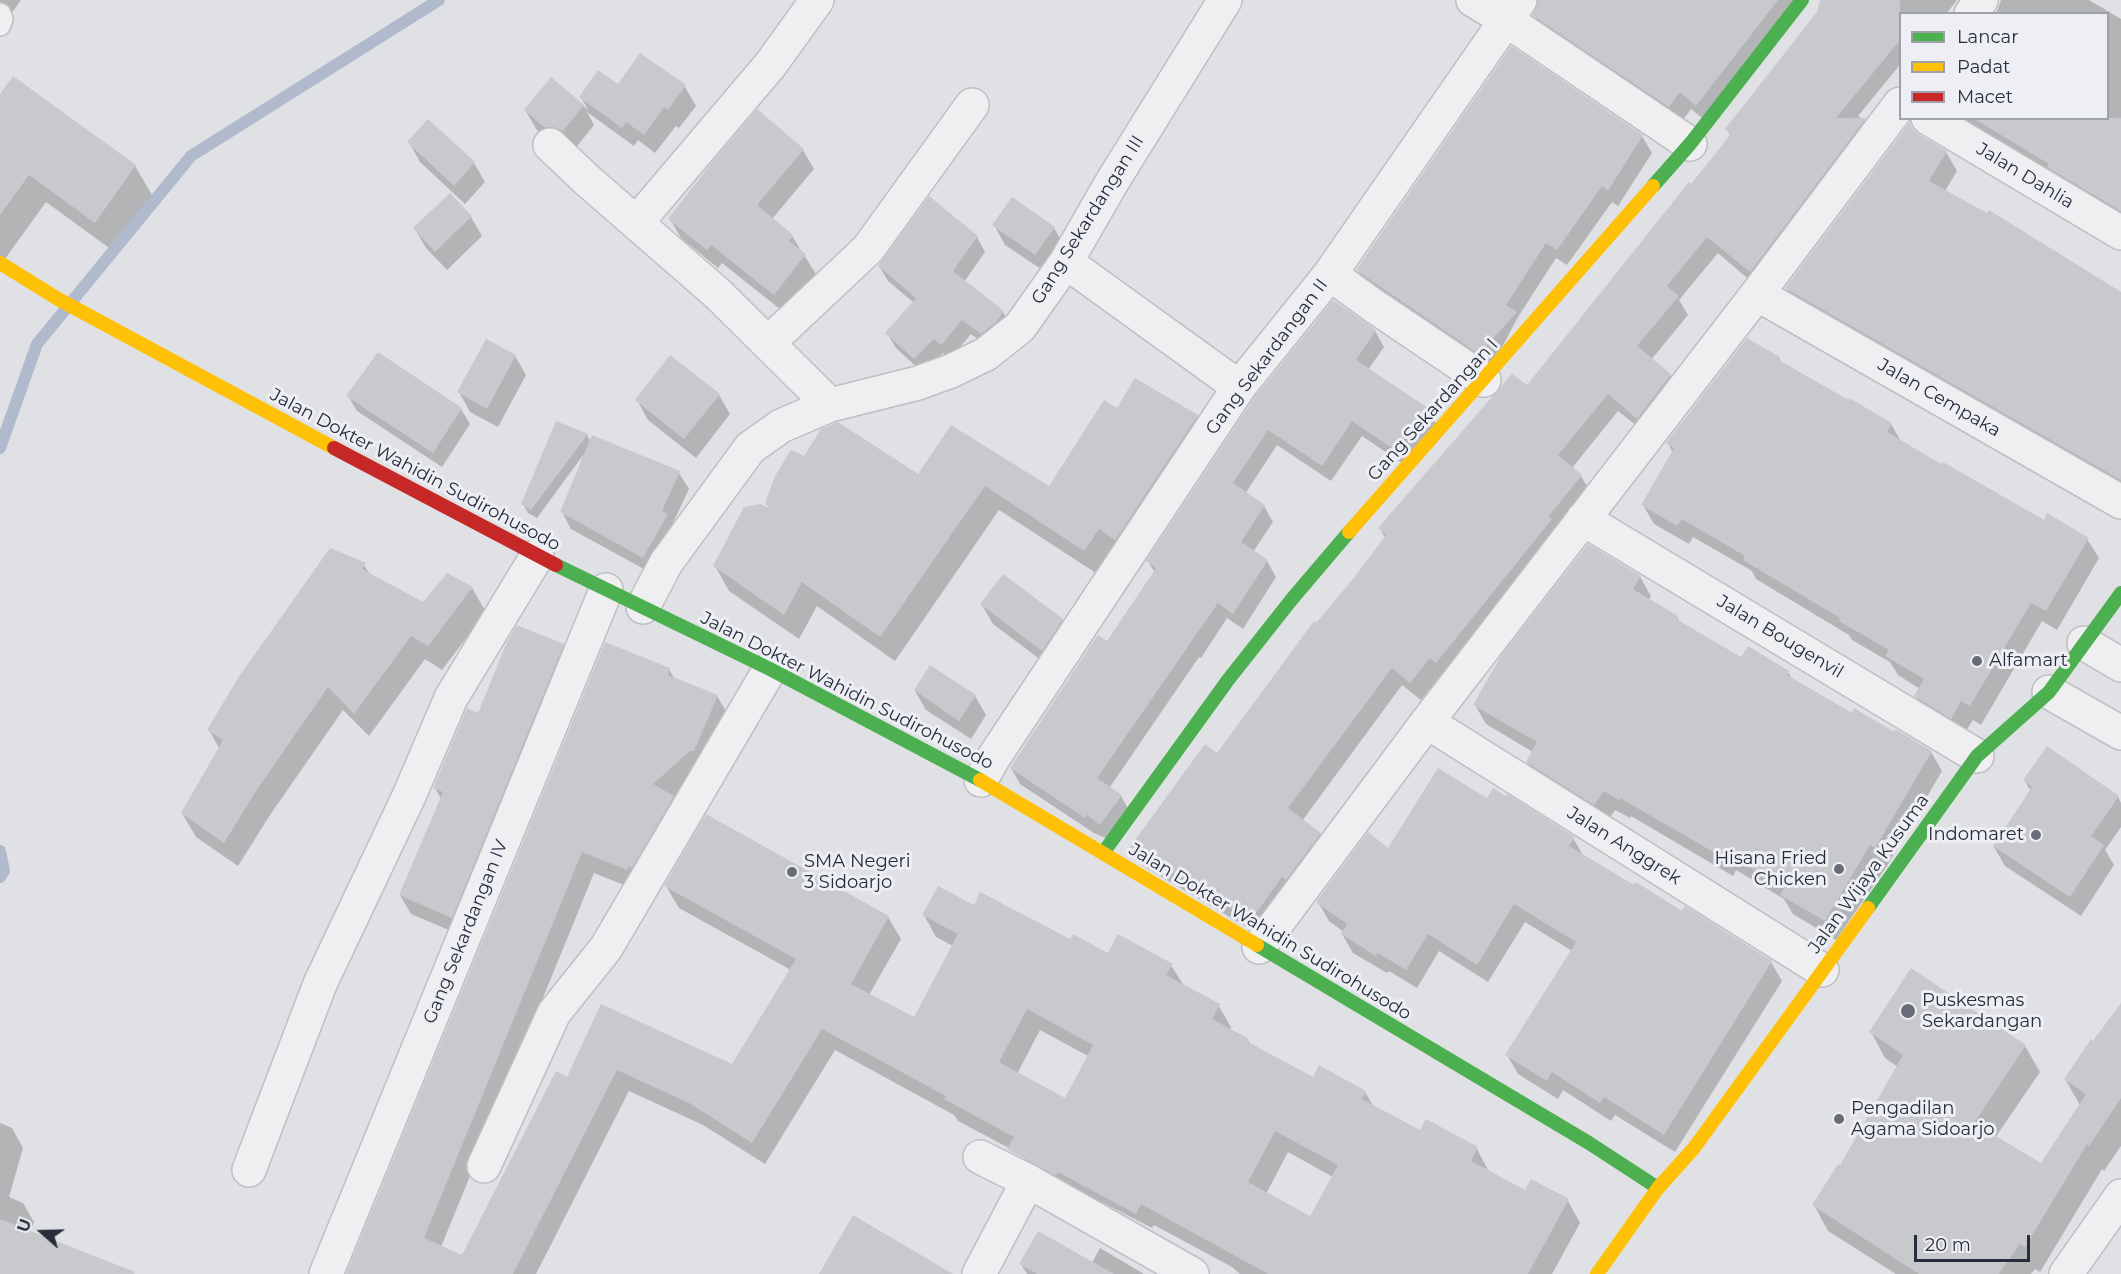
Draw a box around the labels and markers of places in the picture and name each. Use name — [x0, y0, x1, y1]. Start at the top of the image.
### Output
place label: Alfamart — [1989, 650, 2068, 672]
marker: Alfamart — [1970, 654, 1984, 668]
place label: Indomaret — [1928, 824, 2024, 846]
marker: Indomaret — [2029, 828, 2043, 842]
place label: Hisana Fried Chicken — [1714, 848, 1827, 890]
place label: SMA Negeri 3 Sidoarjo — [804, 851, 911, 894]
marker: Hisana Fried Chicken — [1832, 862, 1846, 876]
marker: SMA Negeri 3 Sidoarjo — [785, 865, 799, 879]
place label: Puskesmas Sekardangan — [1922, 990, 2042, 1032]
marker: Puskesmas Sekardangan — [1899, 1002, 1917, 1020]
place label: Pengadilan Agama Sidoarjo — [1851, 1098, 1995, 1140]
marker: Pengadilan Agama Sidoarjo — [1832, 1112, 1846, 1126]

